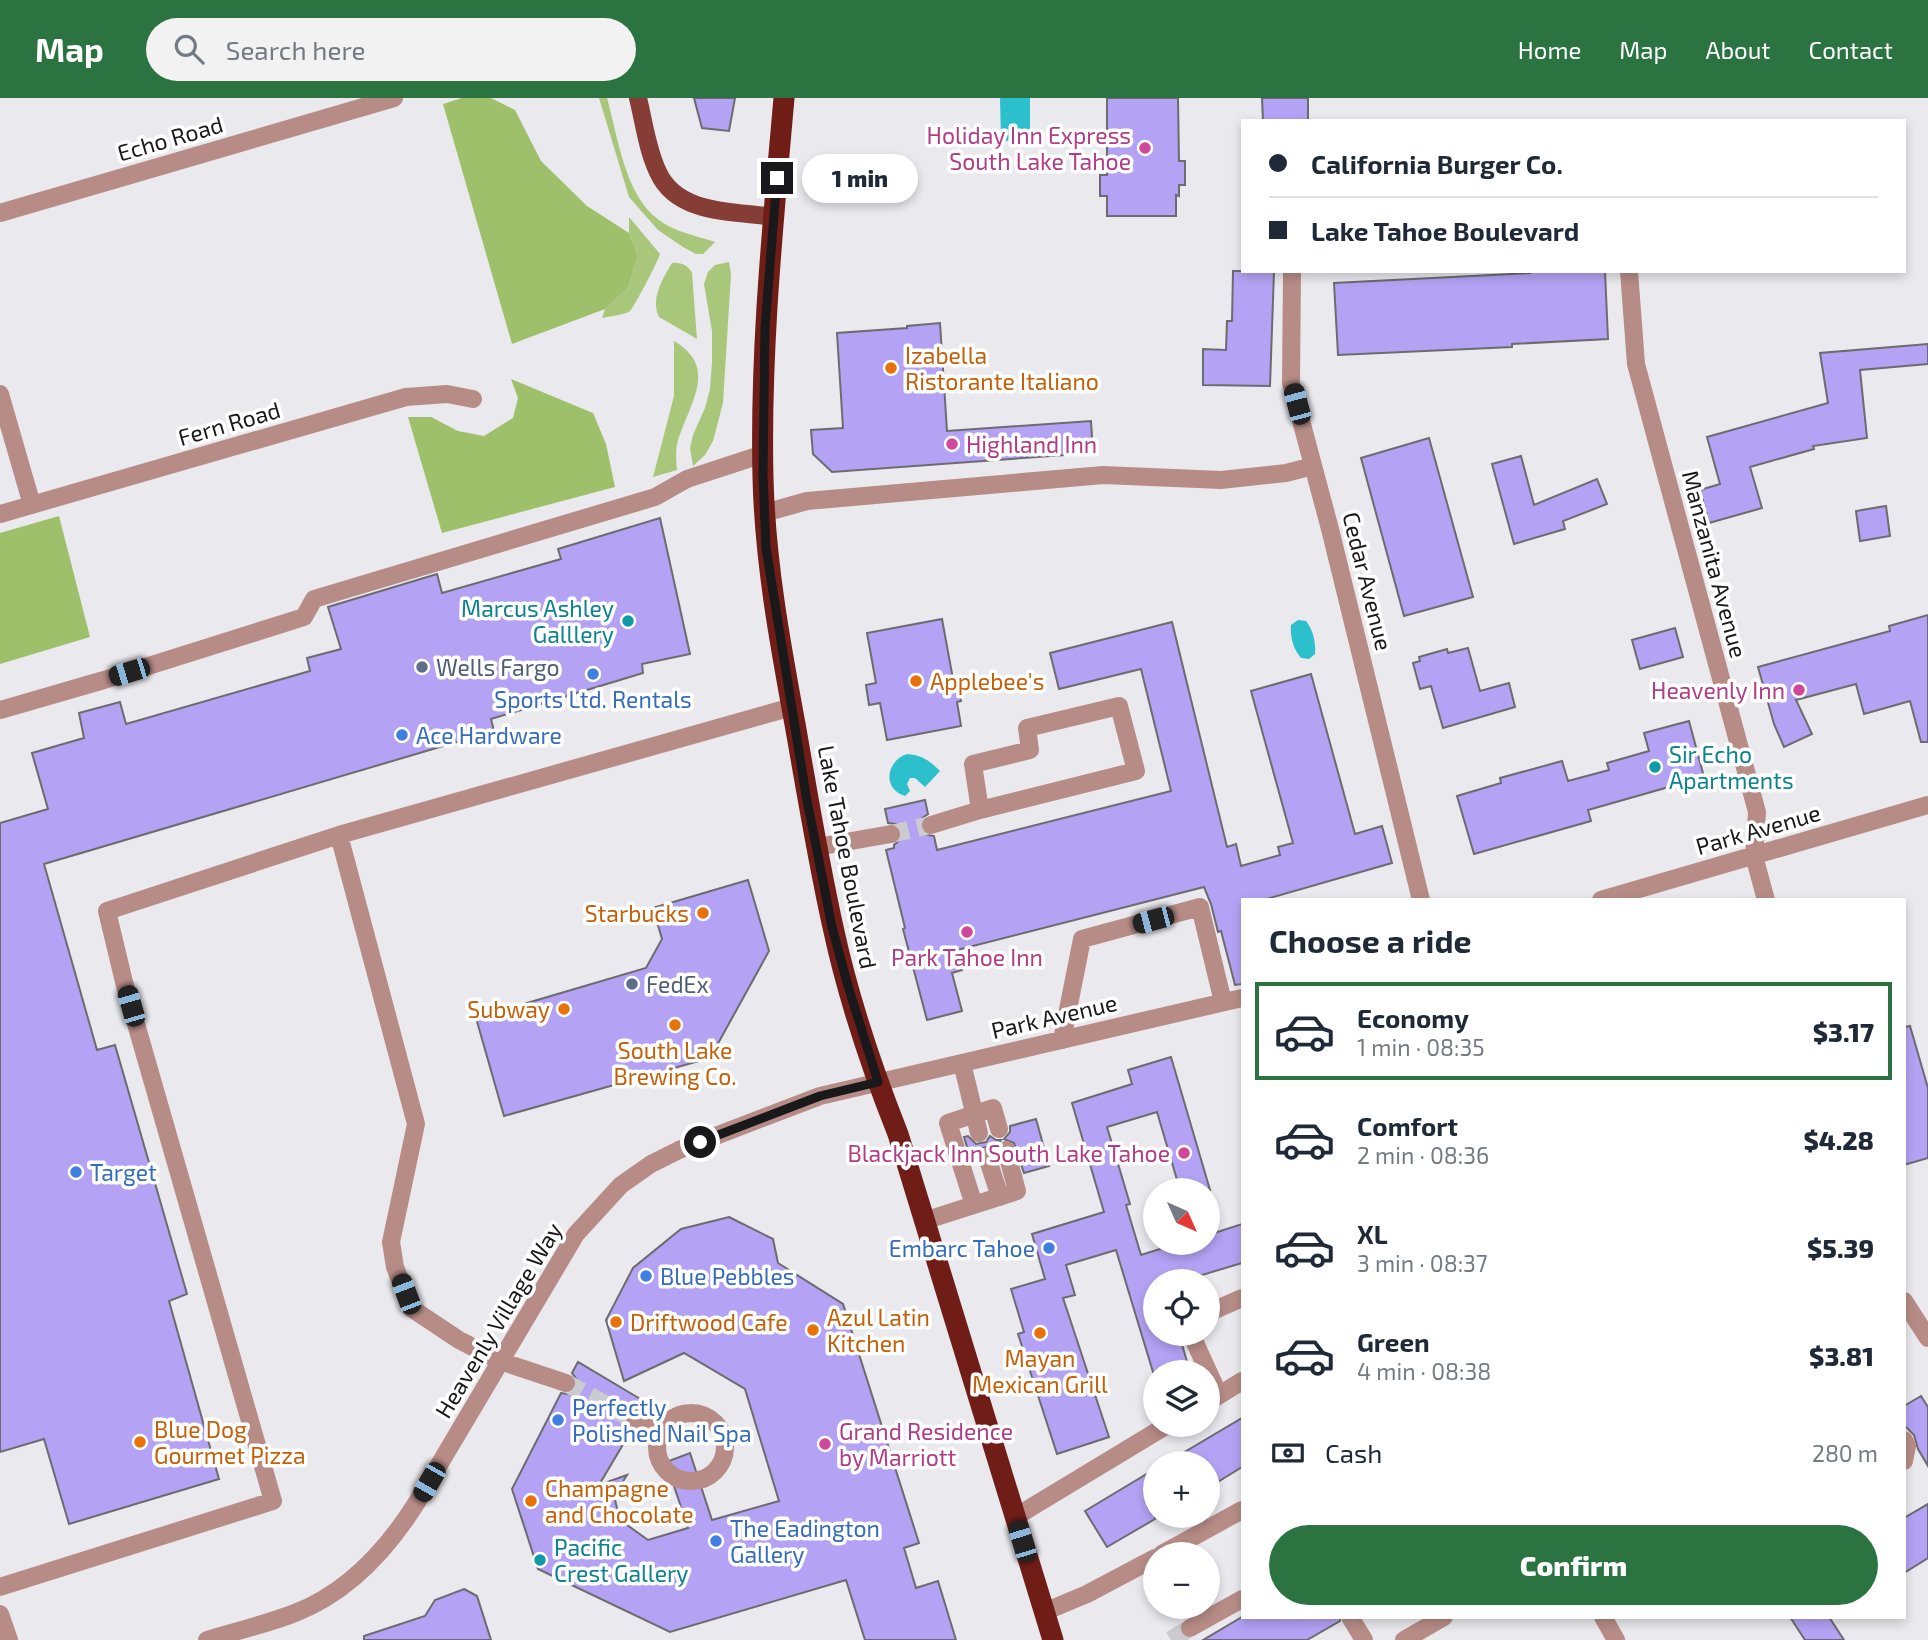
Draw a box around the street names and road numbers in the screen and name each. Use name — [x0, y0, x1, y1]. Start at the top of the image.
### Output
street label: Echo Road — [114, 110, 226, 166]
street label: Fern Road — [175, 395, 283, 451]
street label: Manzanita Avenue — [1677, 467, 1753, 661]
street label: Cedar Avenue — [1337, 509, 1399, 653]
street label: Lake Tahoe Boulevard — [813, 743, 883, 971]
street label: Park Avenue — [1692, 798, 1824, 860]
street label: Park Avenue — [988, 988, 1120, 1044]
street label: Heavenly Village Way — [429, 1217, 567, 1423]

